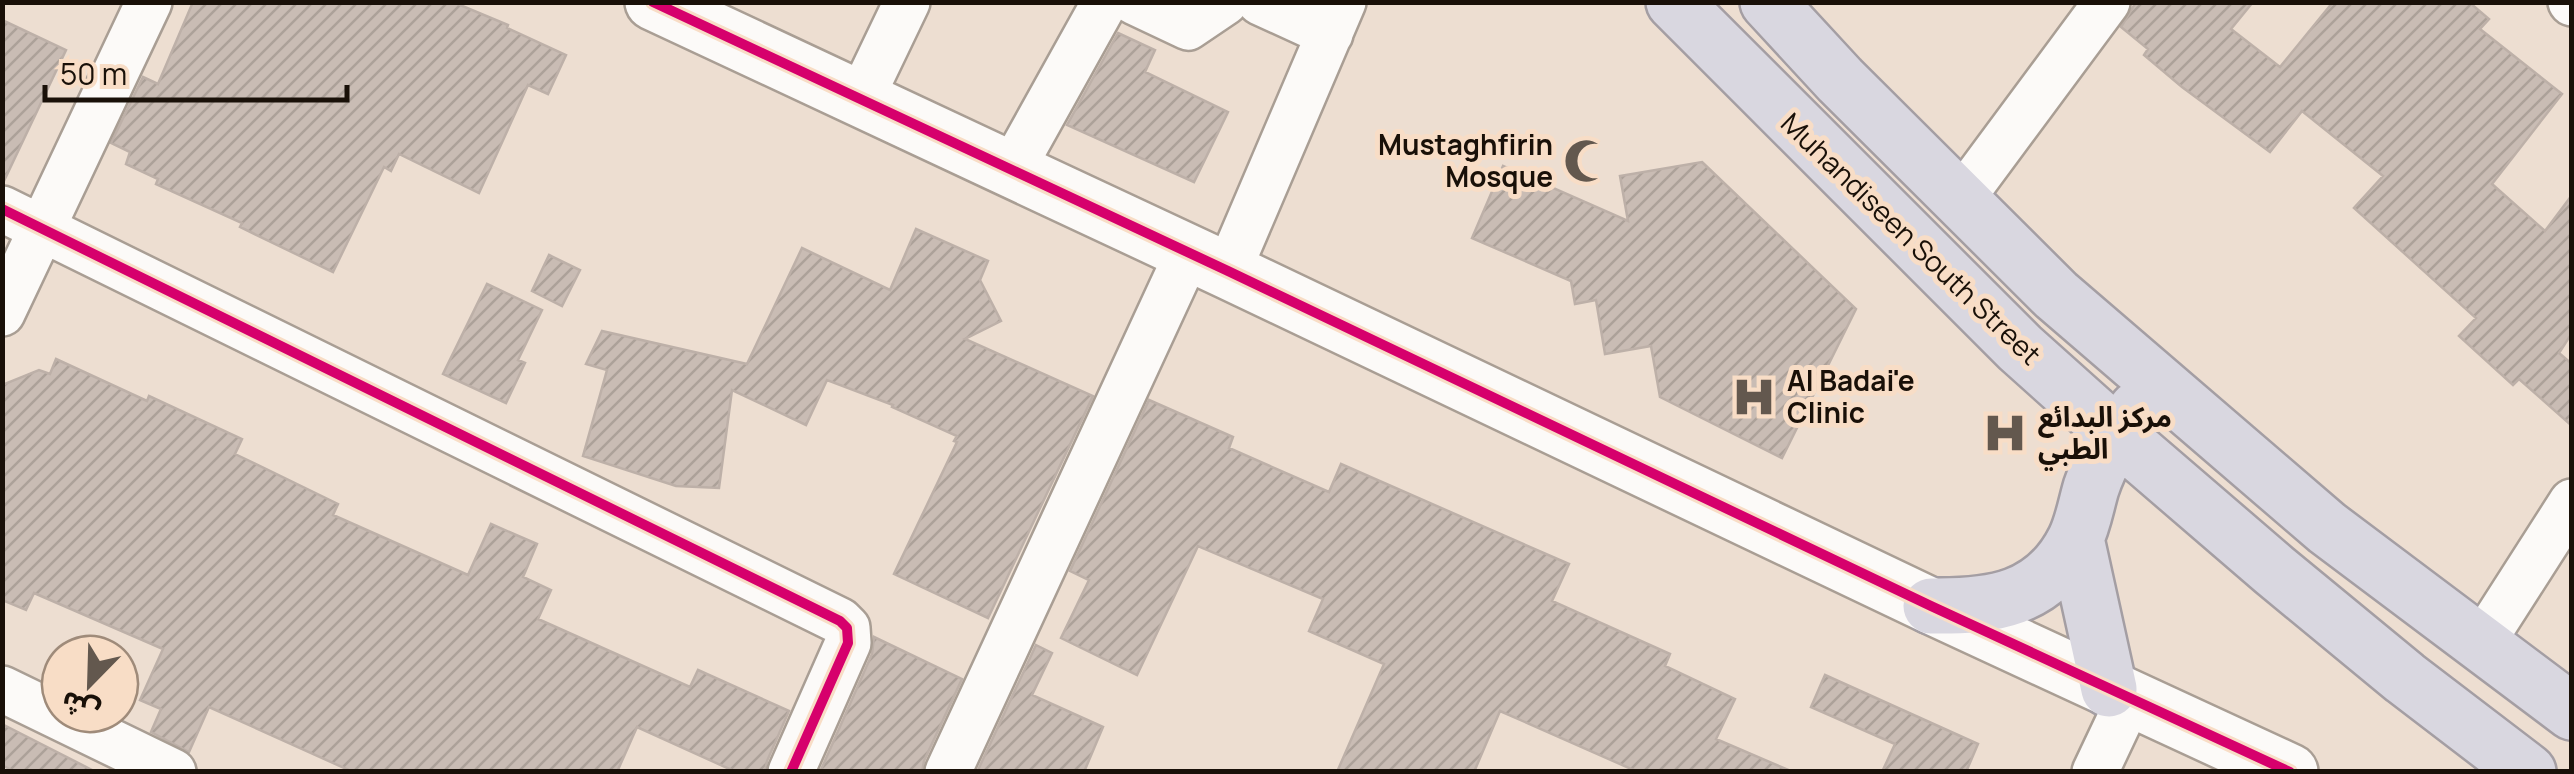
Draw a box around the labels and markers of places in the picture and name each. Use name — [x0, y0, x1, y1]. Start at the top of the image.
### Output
place label: Mustaghfirin Mosque — [1378, 125, 1553, 195]
mosque icon: Mustaghfirin Mosque — [1562, 137, 1610, 185]
place label: Al Badai'e Clinic — [1787, 361, 1915, 431]
hospital icon: Al Badai'e Clinic — [1730, 373, 1778, 421]
place label: مركز البدائع الطبي — [2038, 397, 2172, 471]
hospital icon: مركز البدائع الطبي — [1981, 409, 2029, 457]

